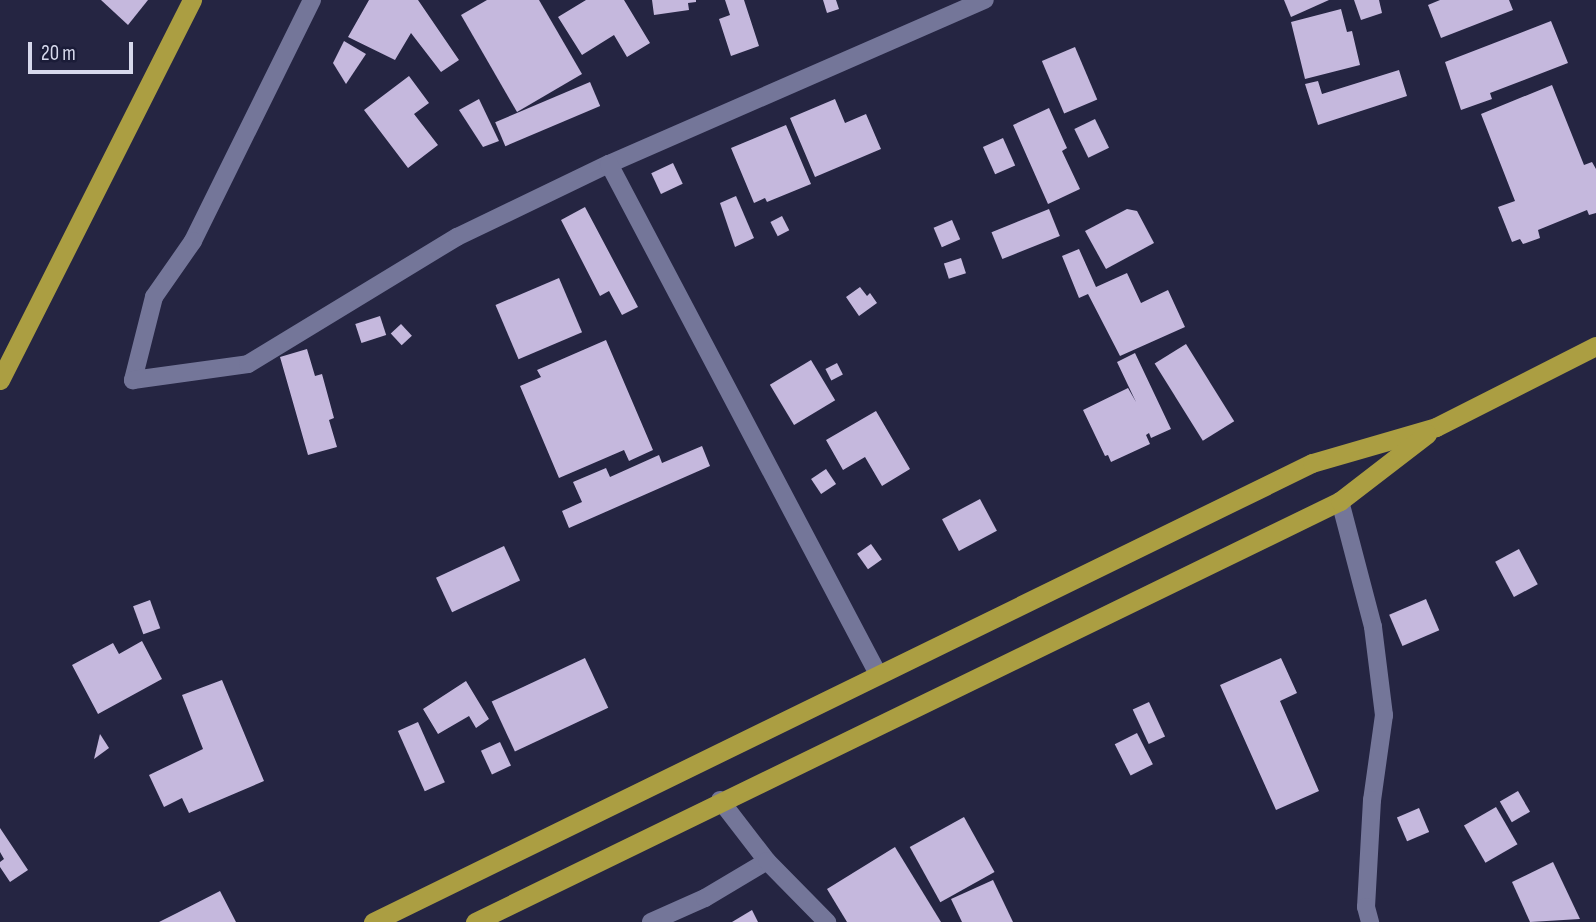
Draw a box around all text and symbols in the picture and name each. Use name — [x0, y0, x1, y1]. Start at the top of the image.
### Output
scale bar — [32, 28, 136, 72]
text: 20 m — [41, 41, 76, 66]

